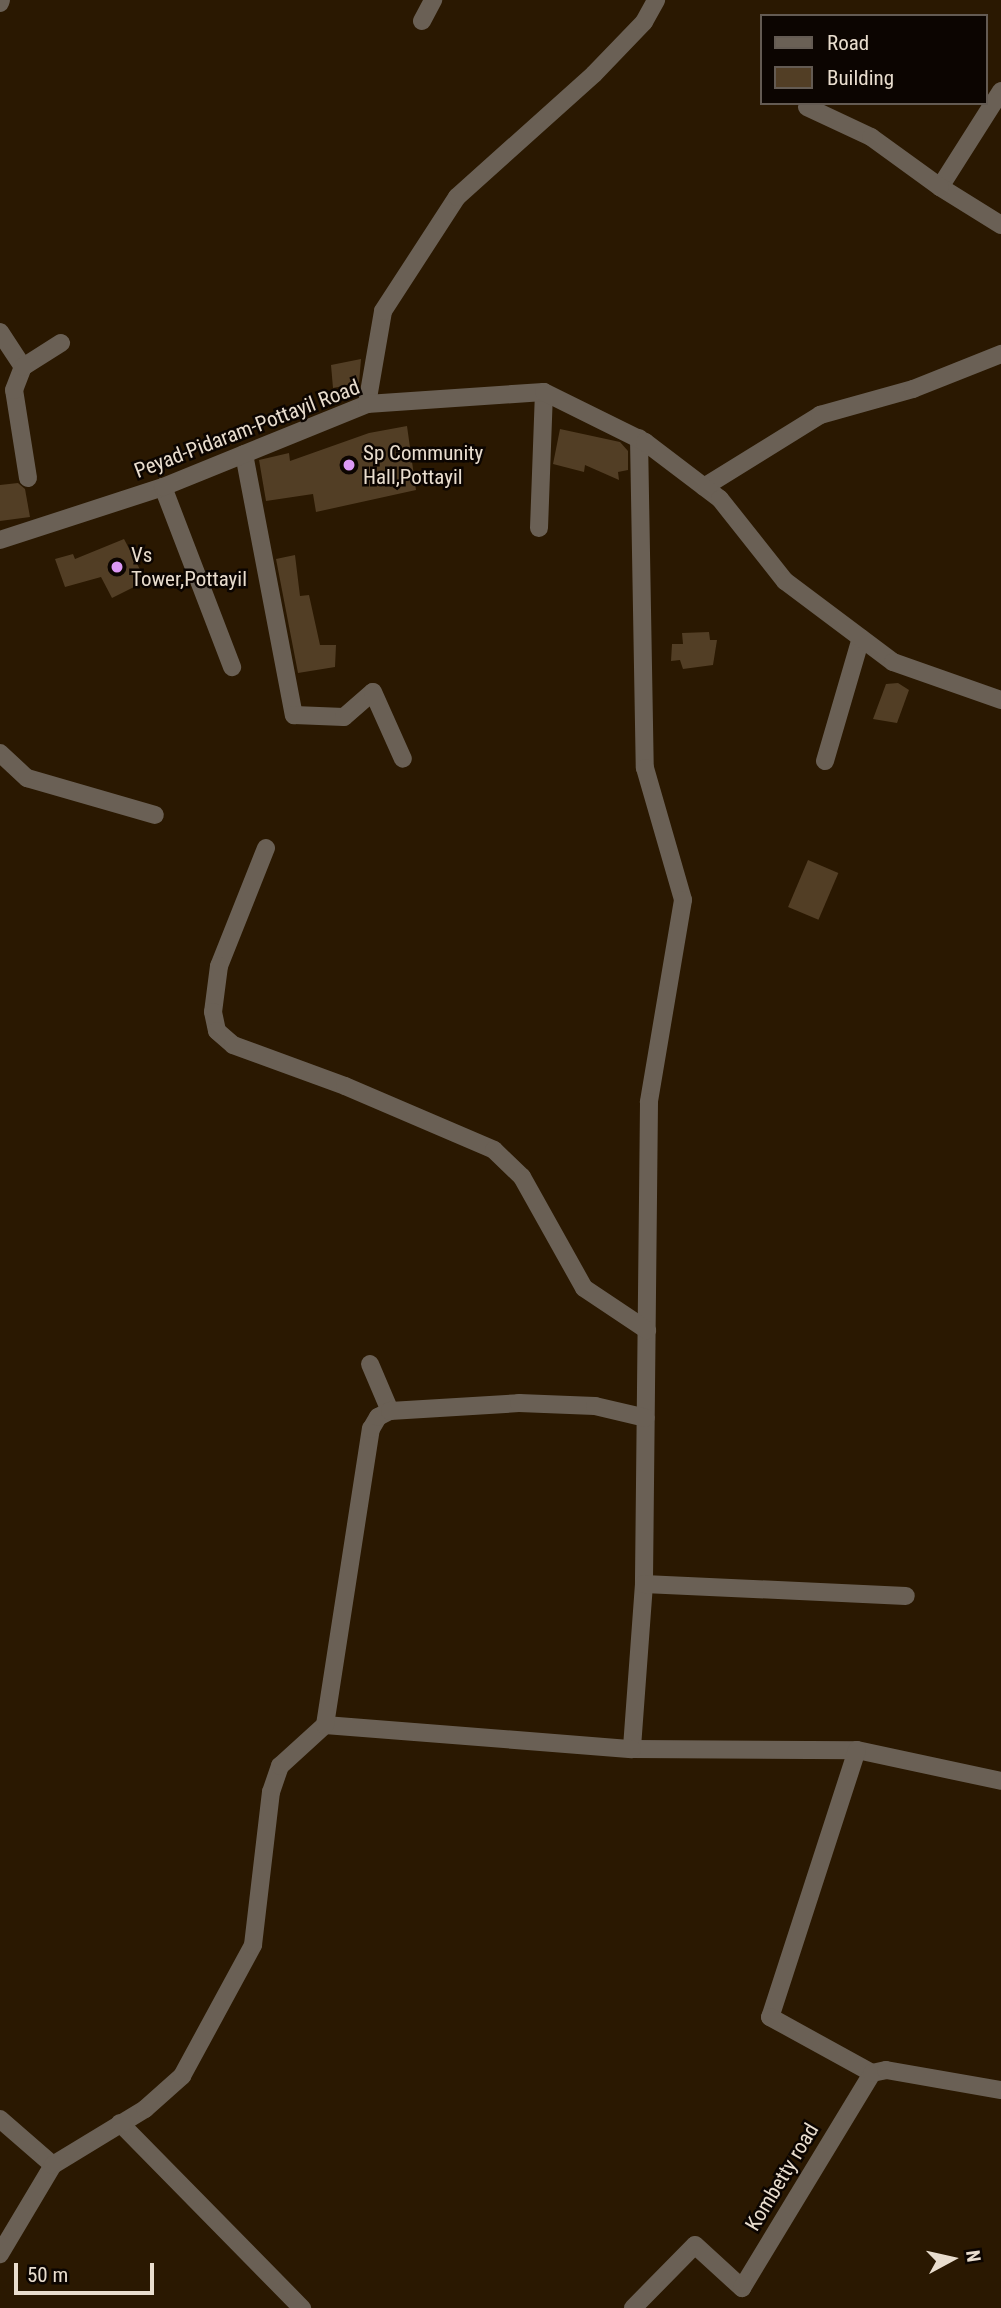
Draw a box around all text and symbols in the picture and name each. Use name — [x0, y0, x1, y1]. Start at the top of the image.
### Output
legend — [760, 14, 987, 105]
text: Road — [827, 31, 869, 55]
text: Building — [827, 66, 894, 90]
street label: Peyad-Pidaram-Pottayil Road — [131, 374, 363, 484]
place label: Sp Community Hall,Pottayil — [363, 440, 483, 490]
marker: Sp Community Hall,Pottayil — [341, 457, 357, 473]
place label: Vs Tower,Pottayil — [131, 542, 247, 592]
marker: Vs Tower,Pottayil — [109, 559, 125, 575]
street label: Kombetty road — [740, 2119, 824, 2235]
north arrow — [917, 2224, 987, 2294]
scale bar — [18, 2248, 158, 2292]
text: N — [961, 2249, 985, 2263]
text: 50 m — [27, 2263, 68, 2287]

